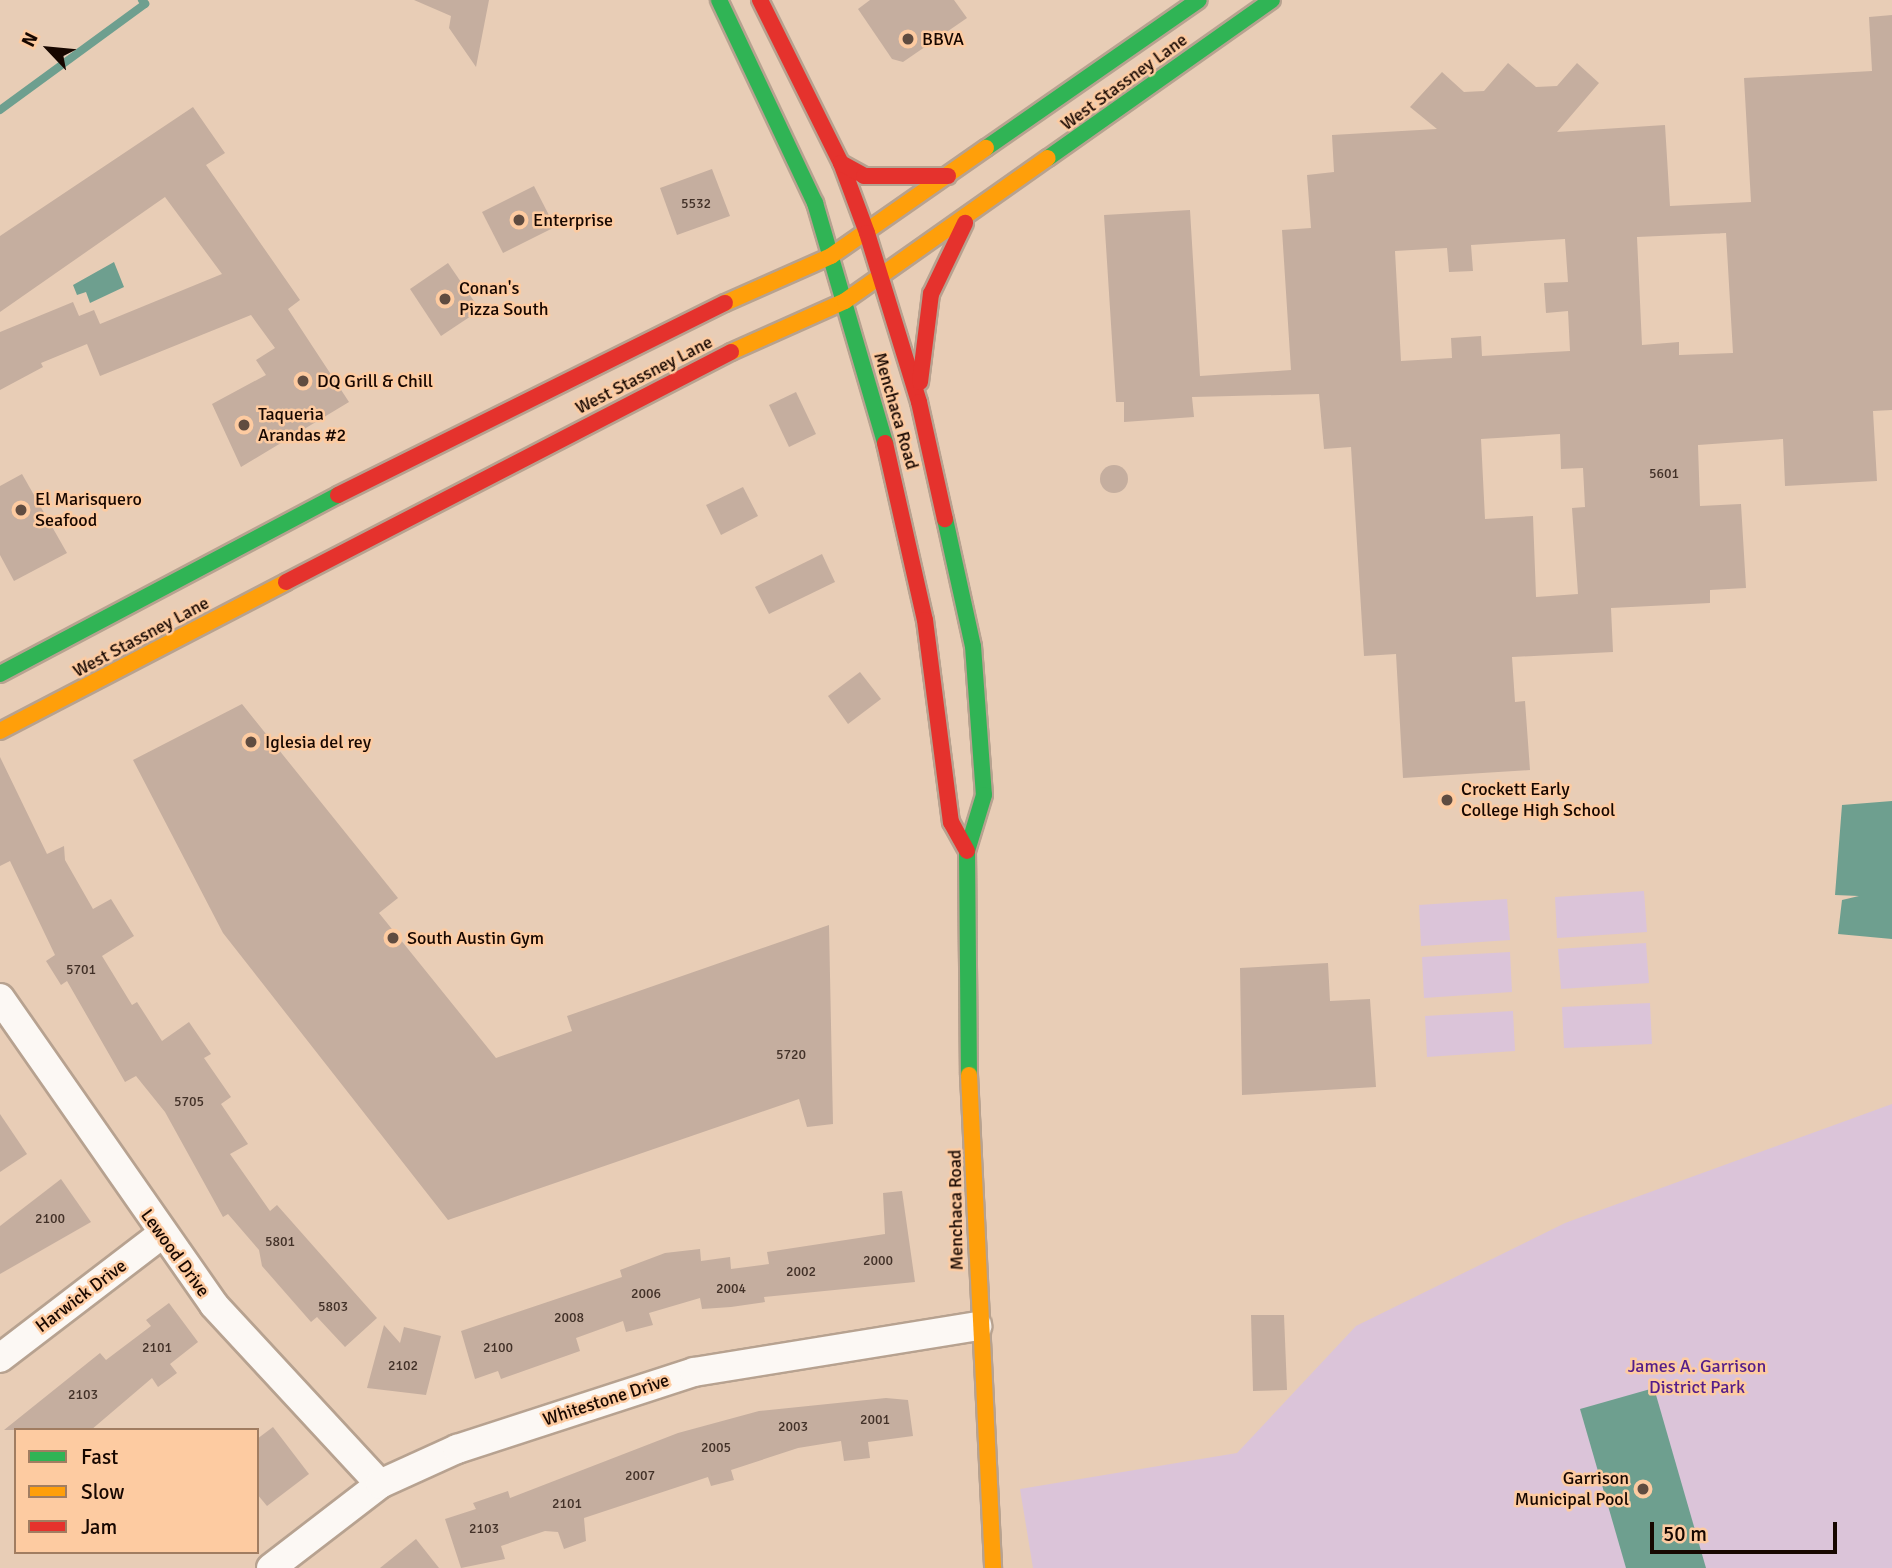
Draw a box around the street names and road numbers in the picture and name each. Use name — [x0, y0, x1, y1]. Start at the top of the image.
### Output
street label: West Stassney Lane — [1057, 29, 1191, 135]
street label: West Stassney Lane — [572, 331, 716, 419]
street label: Menchaca Road — [869, 350, 923, 472]
street label: West Stassney Lane — [69, 592, 213, 682]
street label: Menchaca Road — [944, 1149, 968, 1271]
street label: Lewood Drive — [136, 1205, 214, 1301]
street label: Harwick Drive — [31, 1255, 131, 1337]
street label: Whitestone Drive — [540, 1369, 672, 1431]

